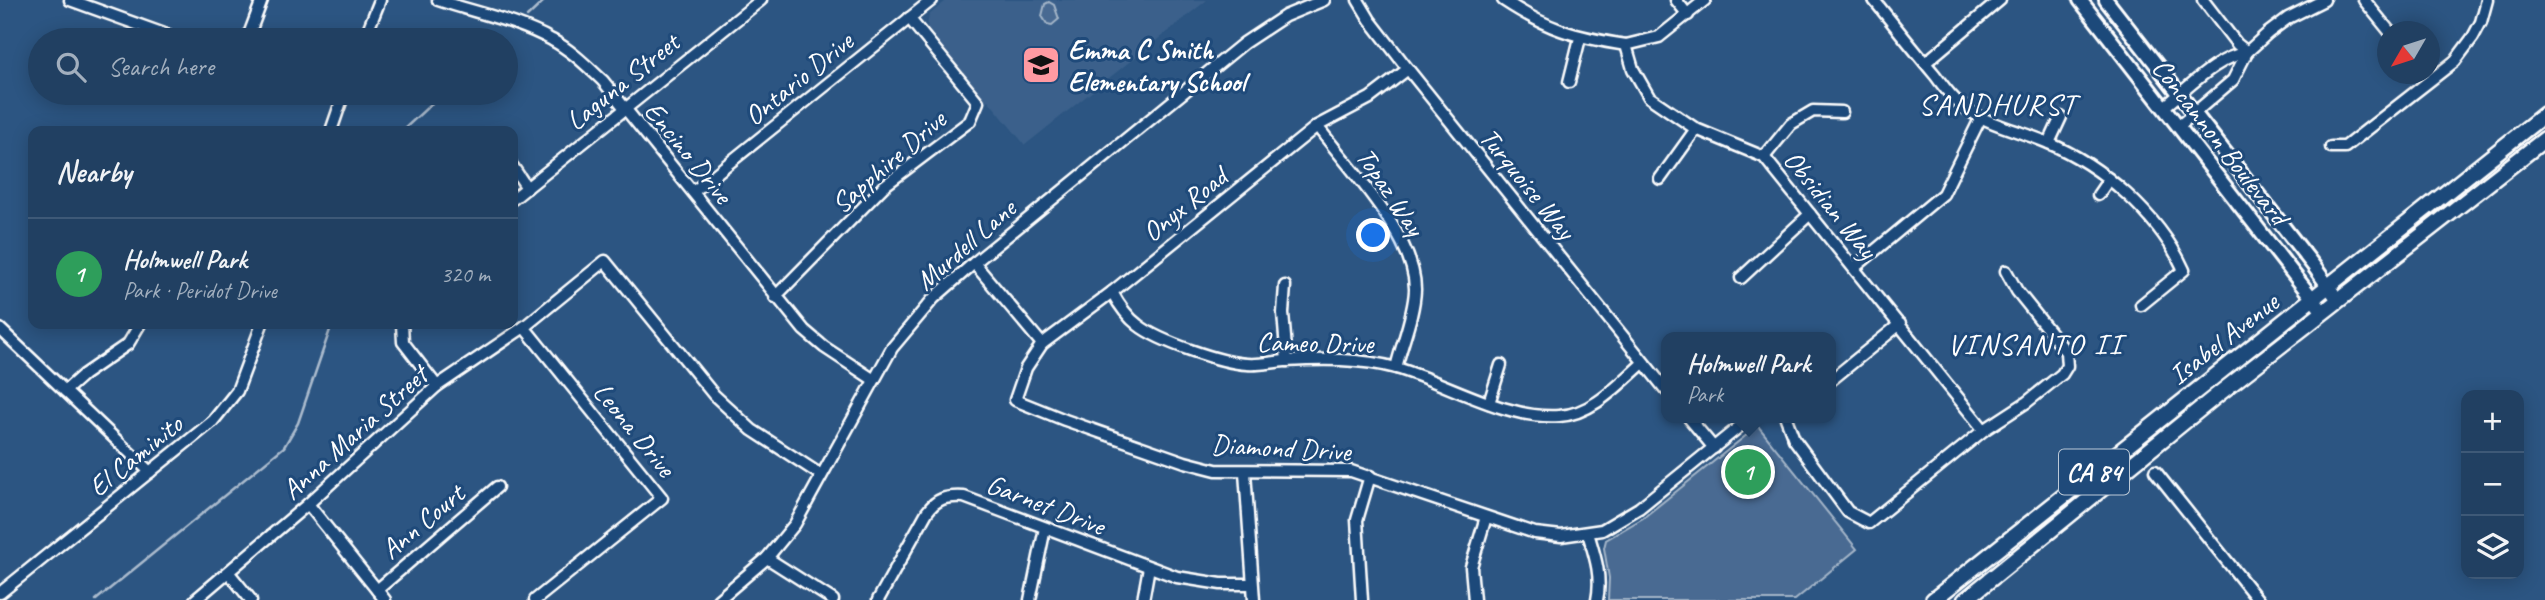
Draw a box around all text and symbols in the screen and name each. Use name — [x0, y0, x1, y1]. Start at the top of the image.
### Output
north arrow — [2377, 21, 2440, 84]
street label: Laguna Street — [559, 23, 688, 138]
street label: Ontario Drive — [737, 23, 861, 133]
search box — [28, 28, 518, 105]
place label: Emma C Smith Elementary School — [1068, 32, 1251, 99]
school or university icon: Emma C Smith Elementary School — [1020, 44, 1062, 86]
icon: search — [52, 48, 90, 86]
text: Search here — [108, 50, 214, 83]
street label: Concannon Boulevard — [2145, 51, 2299, 235]
district label: SANDHURST — [1918, 85, 2082, 123]
street label: Encino Drive — [637, 94, 742, 212]
street label: Sapphire Drive — [824, 101, 954, 221]
street label: Turquoise Way — [1472, 120, 1585, 248]
street label: Topaz Way — [1348, 141, 1434, 244]
street label: Obsidian Way — [1776, 143, 1887, 268]
text: Nearby — [56, 153, 132, 191]
street label: Onyx Road — [1135, 157, 1237, 249]
street label: Murdell Lane — [908, 190, 1024, 298]
your location — [1356, 218, 1390, 252]
text: Holmwell Park — [123, 243, 247, 276]
text: 1 — [74, 260, 84, 289]
text: 320 m — [441, 260, 490, 289]
text: Park · Peridot Drive — [123, 276, 277, 305]
street label: Isabel Avenue — [2161, 283, 2287, 392]
street label: Cameo Drive — [1256, 324, 1376, 361]
district label: VINSANTO II — [1947, 325, 2128, 363]
popup — [1661, 332, 1836, 423]
text: Holmwell Park — [1687, 347, 1810, 380]
street label: Anna Maria Street — [274, 355, 437, 507]
street label: Leona Drive — [586, 375, 685, 485]
text: Park — [1687, 380, 1723, 409]
map controls — [2461, 390, 2524, 579]
button: + — [2461, 390, 2524, 453]
street label: El Caminito — [81, 405, 191, 504]
street label: Diamond Drive — [1210, 426, 1353, 469]
pin: 1 — [1725, 446, 1771, 498]
road number: CA 84 — [2059, 450, 2129, 494]
button: − — [2461, 453, 2524, 516]
street label: Garnet Drive — [982, 466, 1112, 544]
street label: Ann Court — [373, 475, 473, 566]
button: layers — [2461, 516, 2524, 579]

